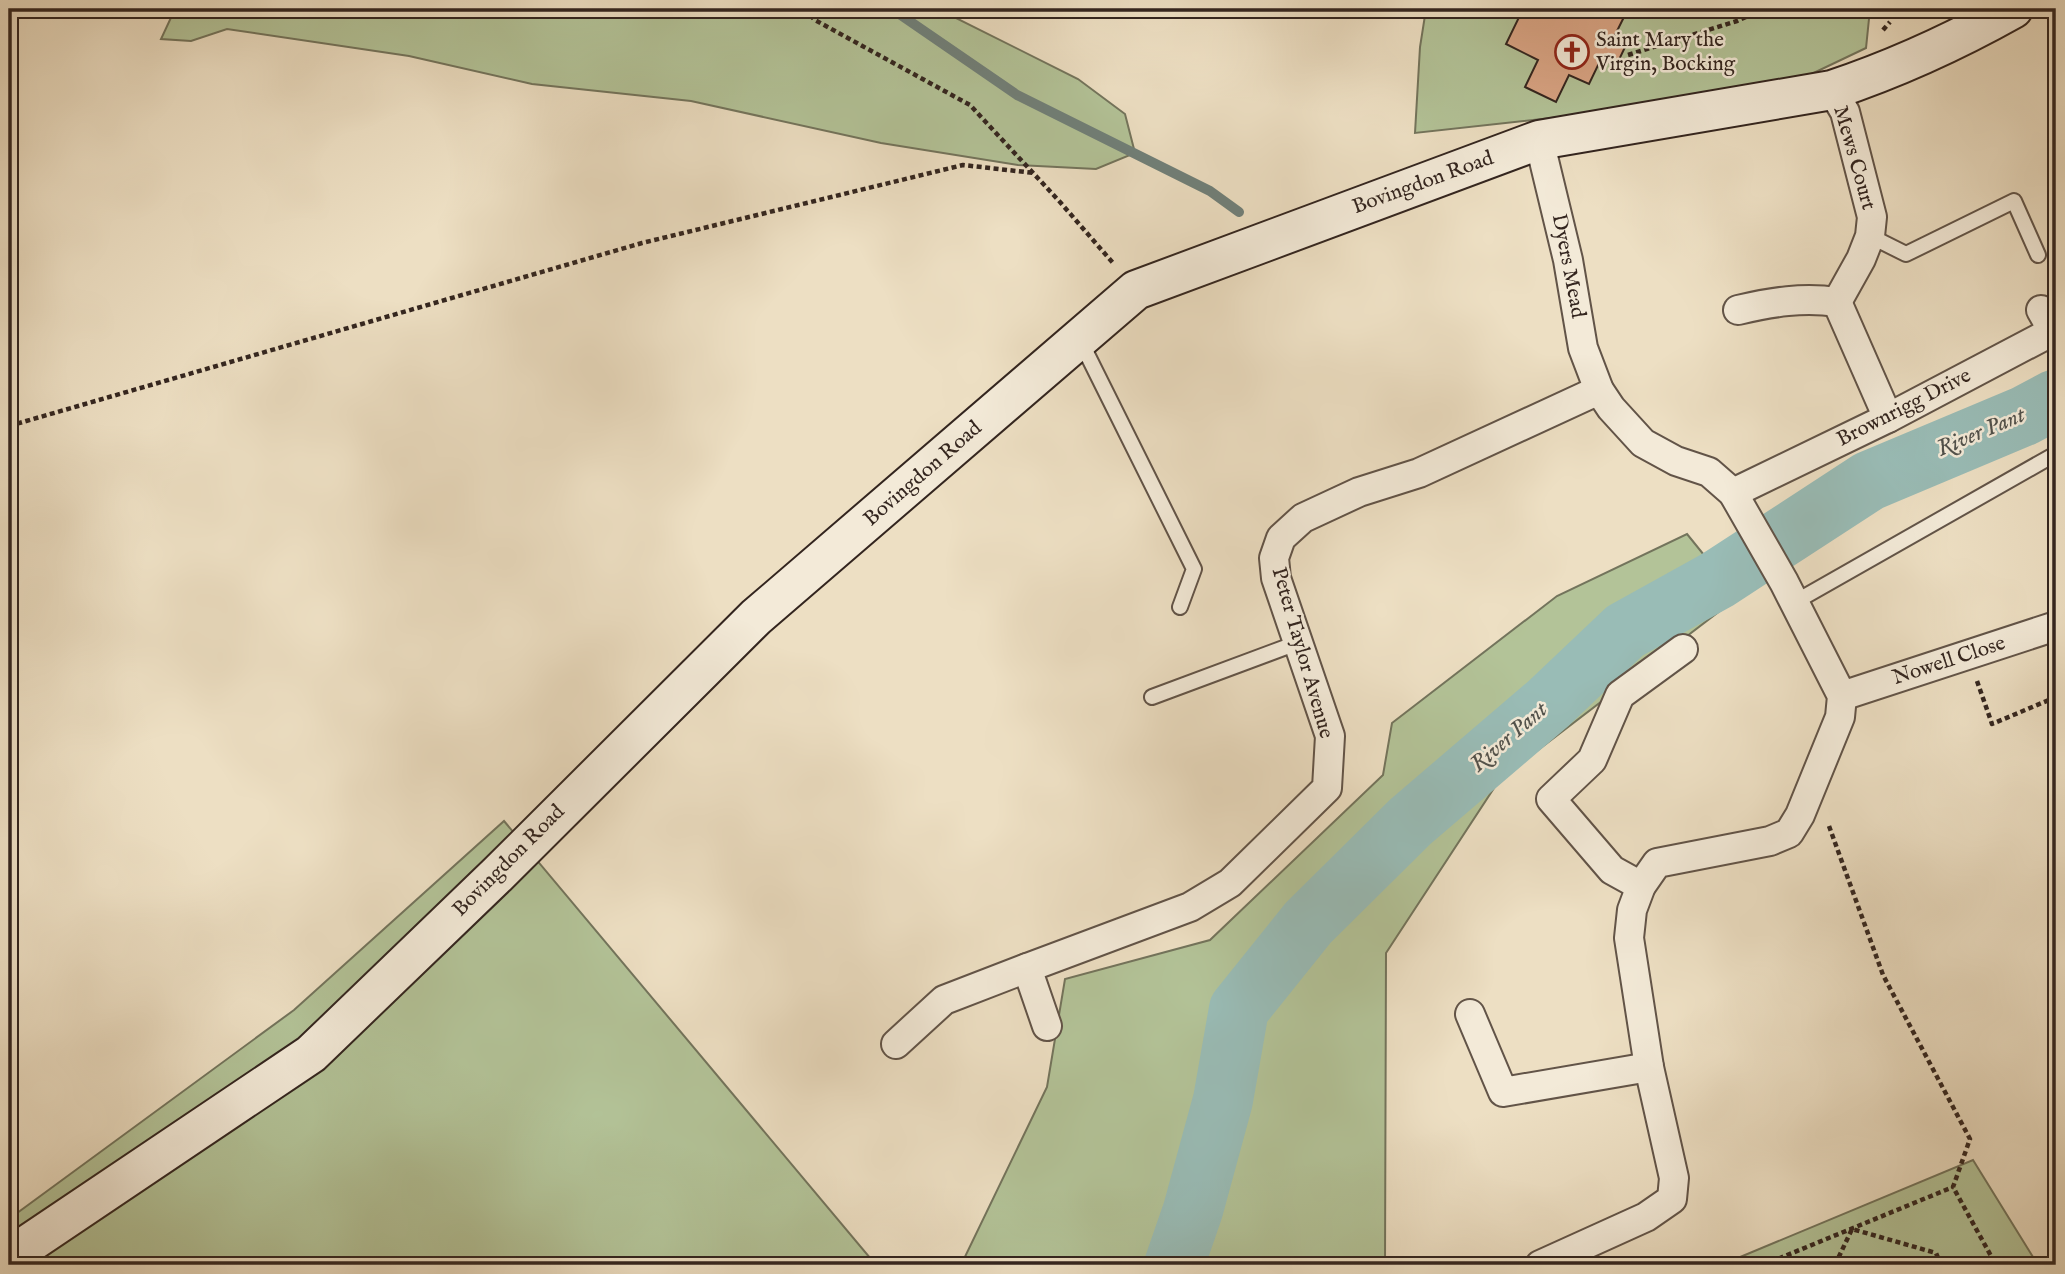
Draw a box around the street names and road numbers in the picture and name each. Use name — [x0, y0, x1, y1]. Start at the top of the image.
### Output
street label: Mews Court — [1826, 103, 1882, 213]
street label: Bovingdon Road — [1349, 145, 1498, 221]
street label: Dyers Mead — [1545, 212, 1591, 321]
street label: Brownrigg Drive — [1832, 362, 1976, 453]
street label: Bovingdon Road — [858, 415, 988, 533]
street label: Peter Taylor Avenue — [1265, 564, 1339, 742]
street label: Nowell Close — [1889, 630, 2009, 692]
street label: Bovingdon Road — [447, 799, 571, 923]

